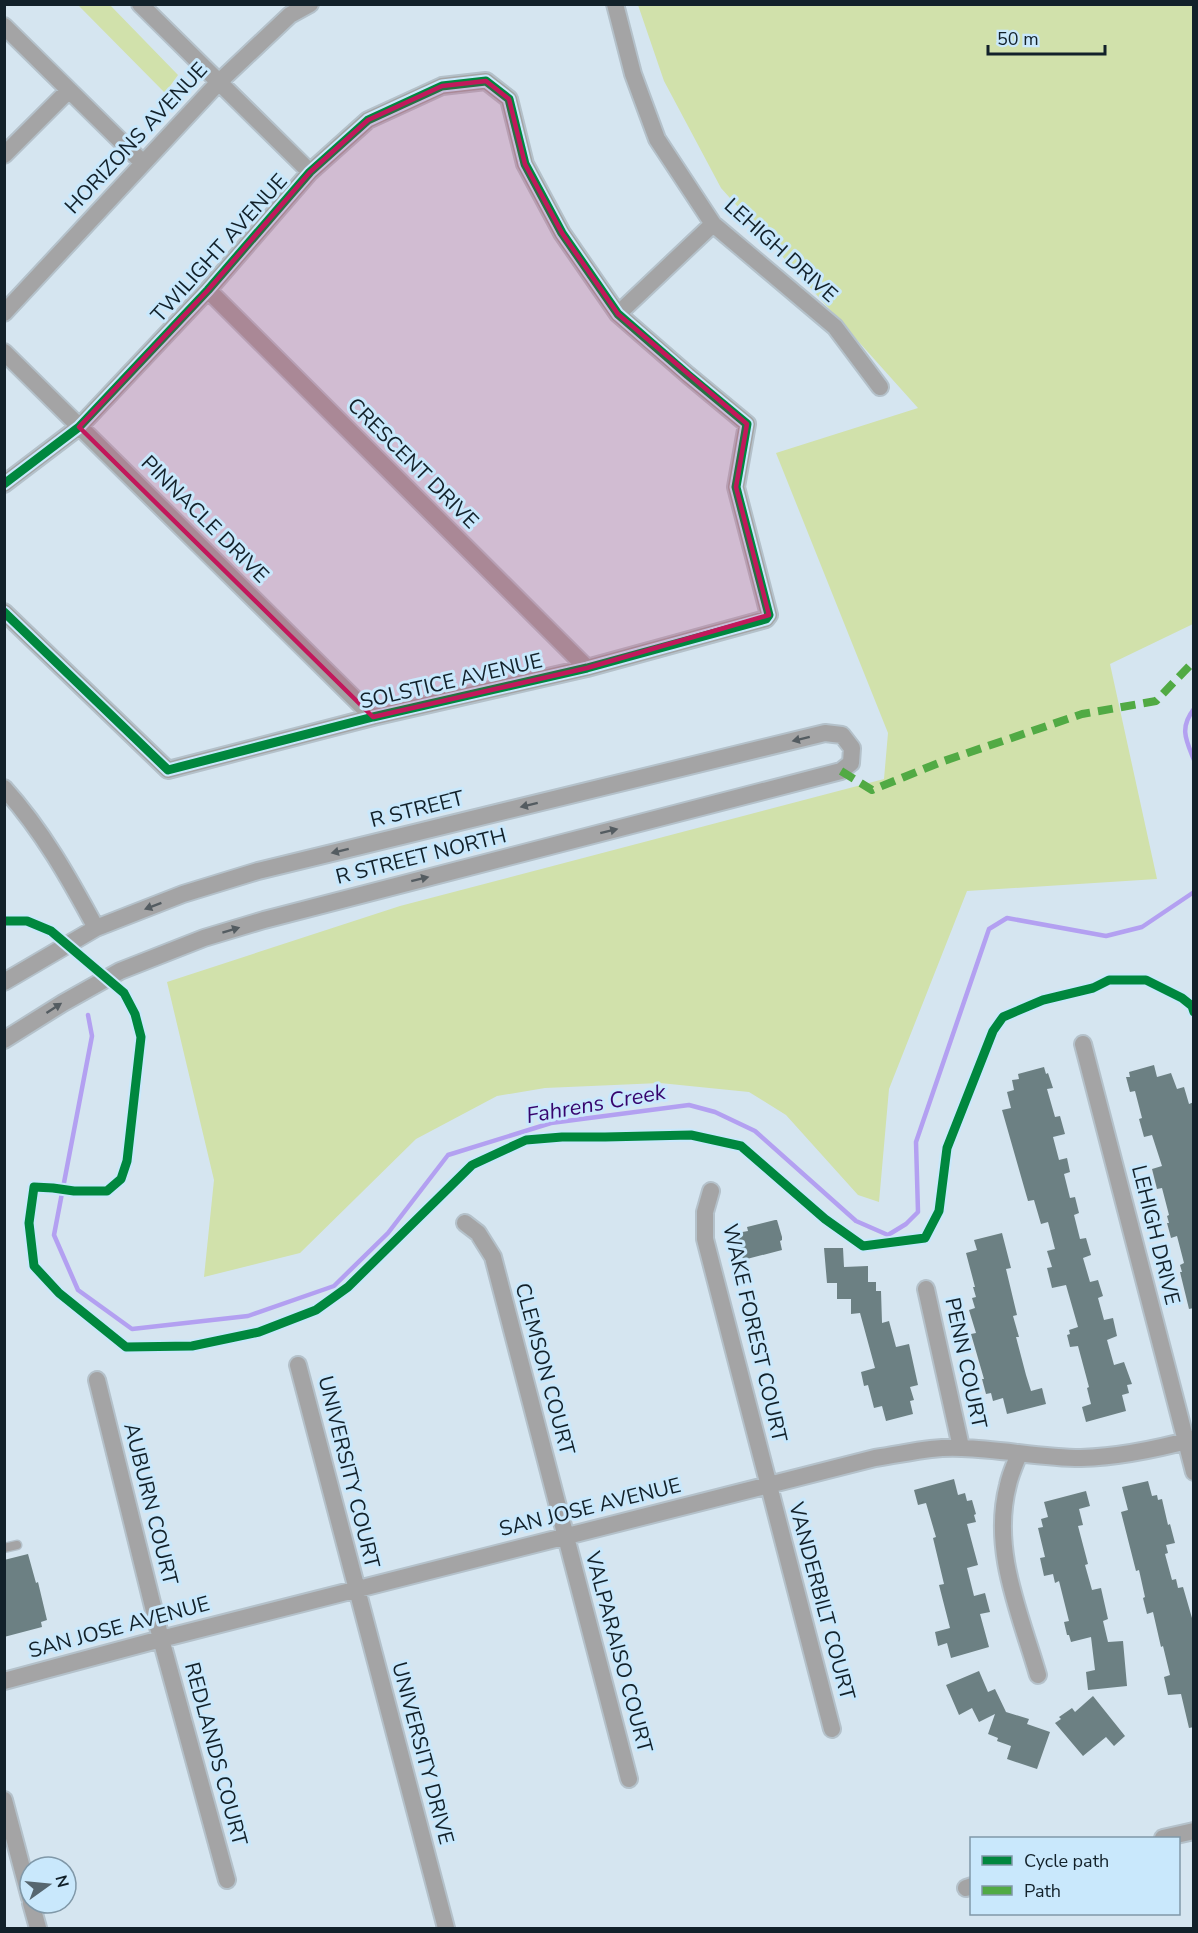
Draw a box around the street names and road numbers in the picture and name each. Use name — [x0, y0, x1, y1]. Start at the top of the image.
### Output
street label: HORIZONS AVENUE — [58, 56, 214, 220]
street label: TWILIGHT AVENUE — [145, 168, 293, 328]
street label: LEHIGH DRIVE — [718, 192, 844, 308]
street label: CRESCENT DRIVE — [341, 391, 485, 535]
street label: PINNACLE DRIVE — [135, 449, 275, 589]
street label: SOLSTICE AVENUE — [357, 646, 545, 716]
street label: R STREET — [367, 784, 467, 834]
street label: R STREET NORTH — [333, 821, 509, 891]
street label: LEHIGH DRIVE — [1125, 1162, 1187, 1308]
street label: WAKE FOREST COURT — [716, 1221, 794, 1445]
street label: CLEMSON COURT — [509, 1280, 582, 1458]
street label: PENN COURT — [938, 1295, 994, 1431]
street label: UNIVERSITY COURT — [312, 1373, 387, 1571]
street label: AUBURN COURT — [117, 1420, 185, 1588]
street label: SAN JOSE AVENUE — [496, 1471, 684, 1543]
street label: VANDERBILT COURT — [782, 1498, 862, 1703]
street label: VALPARAISO COURT — [578, 1547, 659, 1756]
street label: SAN JOSE AVENUE — [25, 1589, 213, 1665]
street label: REDLANDS COURT — [178, 1659, 254, 1849]
street label: UNIVERSITY DRIVE — [385, 1659, 461, 1847]

